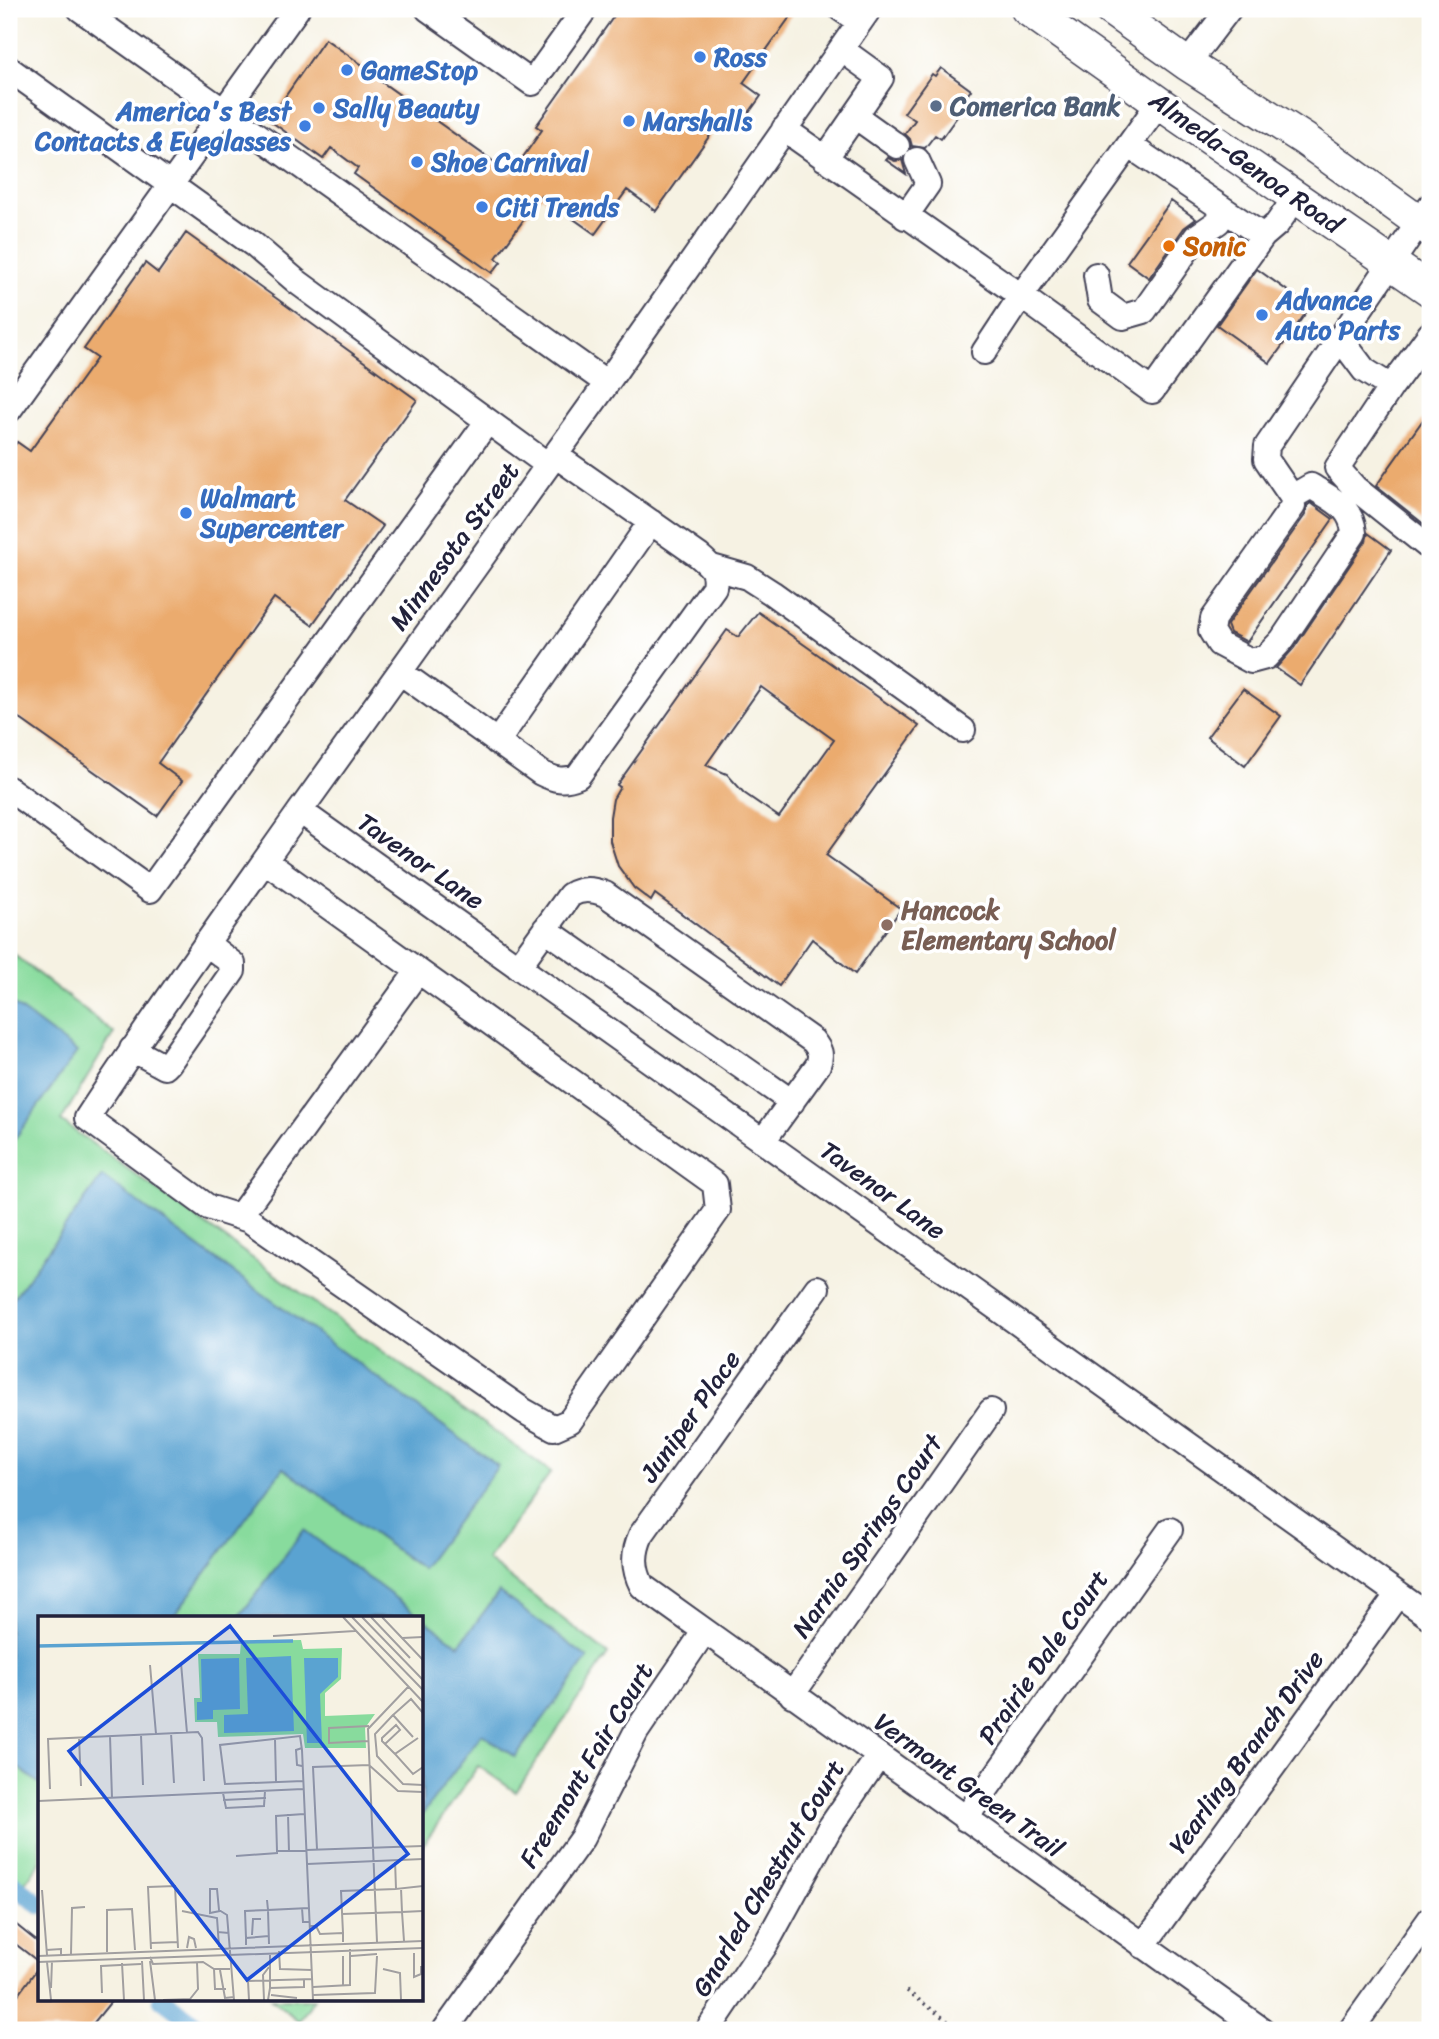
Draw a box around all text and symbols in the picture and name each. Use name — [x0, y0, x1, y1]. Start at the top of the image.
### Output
place label: Ross — [713, 34, 768, 80]
place label: GameStop — [361, 47, 478, 93]
marker: Ross — [692, 49, 708, 65]
marker: GameStop — [339, 62, 355, 78]
street label: Almeda-Genoa Road — [1139, 77, 1354, 247]
place label: Comerica Bank — [949, 83, 1121, 129]
place label: Sally Beauty — [332, 85, 480, 131]
place label: America's Best Contacts & Eyeglasses — [34, 88, 293, 164]
place label: Marshalls — [642, 98, 753, 144]
marker: Comerica Bank — [928, 98, 944, 114]
marker: Sally Beauty — [311, 100, 327, 116]
marker: Marshalls — [621, 113, 637, 129]
marker: America's Best Contacts & Eyeglasses — [297, 118, 313, 134]
place label: Shoe Carnival — [430, 139, 590, 185]
marker: Shoe Carnival — [409, 154, 425, 170]
place label: Citi Trends — [495, 184, 620, 230]
marker: Citi Trends — [474, 199, 490, 215]
place label: Sonic — [1182, 223, 1247, 269]
marker: Sonic — [1161, 238, 1177, 254]
place label: Advance Auto Parts — [1275, 277, 1401, 353]
marker: Advance Auto Parts — [1254, 307, 1270, 323]
street label: Minnesota Street — [377, 452, 531, 640]
place label: Walmart Supercenter — [199, 475, 345, 551]
marker: Walmart Supercenter — [178, 505, 194, 521]
street label: Tavenor Lane — [347, 800, 495, 922]
place label: Hancock Elementary School — [901, 887, 1117, 963]
marker: Hancock Elementary School — [879, 917, 895, 933]
street label: Tavenor Lane — [810, 1128, 956, 1252]
street label: Juniper Place — [627, 1340, 753, 1493]
street label: Narnia Springs Court — [779, 1423, 956, 1648]
street label: Prairie Dale Court — [965, 1560, 1121, 1754]
inset map — [38, 1616, 424, 2000]
street label: Yearling Branch Drive — [1156, 1640, 1336, 1864]
street label: Freemont Fair Court — [506, 1653, 666, 1877]
street label: Vermont Green Trail — [864, 1700, 1074, 1870]
street label: Gnarled Chestnut Court — [679, 1750, 857, 2006]

